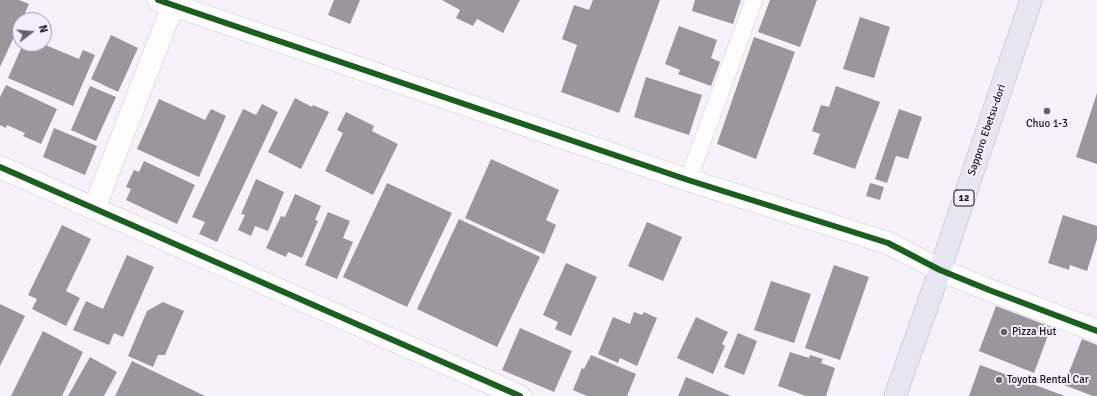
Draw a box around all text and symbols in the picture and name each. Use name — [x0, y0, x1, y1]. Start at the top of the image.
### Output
north arrow — [12, 12, 52, 52]
text: N — [36, 23, 50, 34]
street label: Sapporo Ebetsu-dori — [965, 83, 1009, 177]
marker: Chuo 1-3 — [1042, 106, 1052, 116]
place label: Chuo 1-3 — [1026, 117, 1068, 131]
road number: 12 — [954, 190, 974, 206]
place label: Pizza Hut — [1012, 325, 1056, 339]
marker: Pizza Hut — [999, 327, 1009, 337]
place label: Toyota Rental Car — [1007, 373, 1089, 387]
marker: Toyota Rental Car — [994, 375, 1004, 385]

